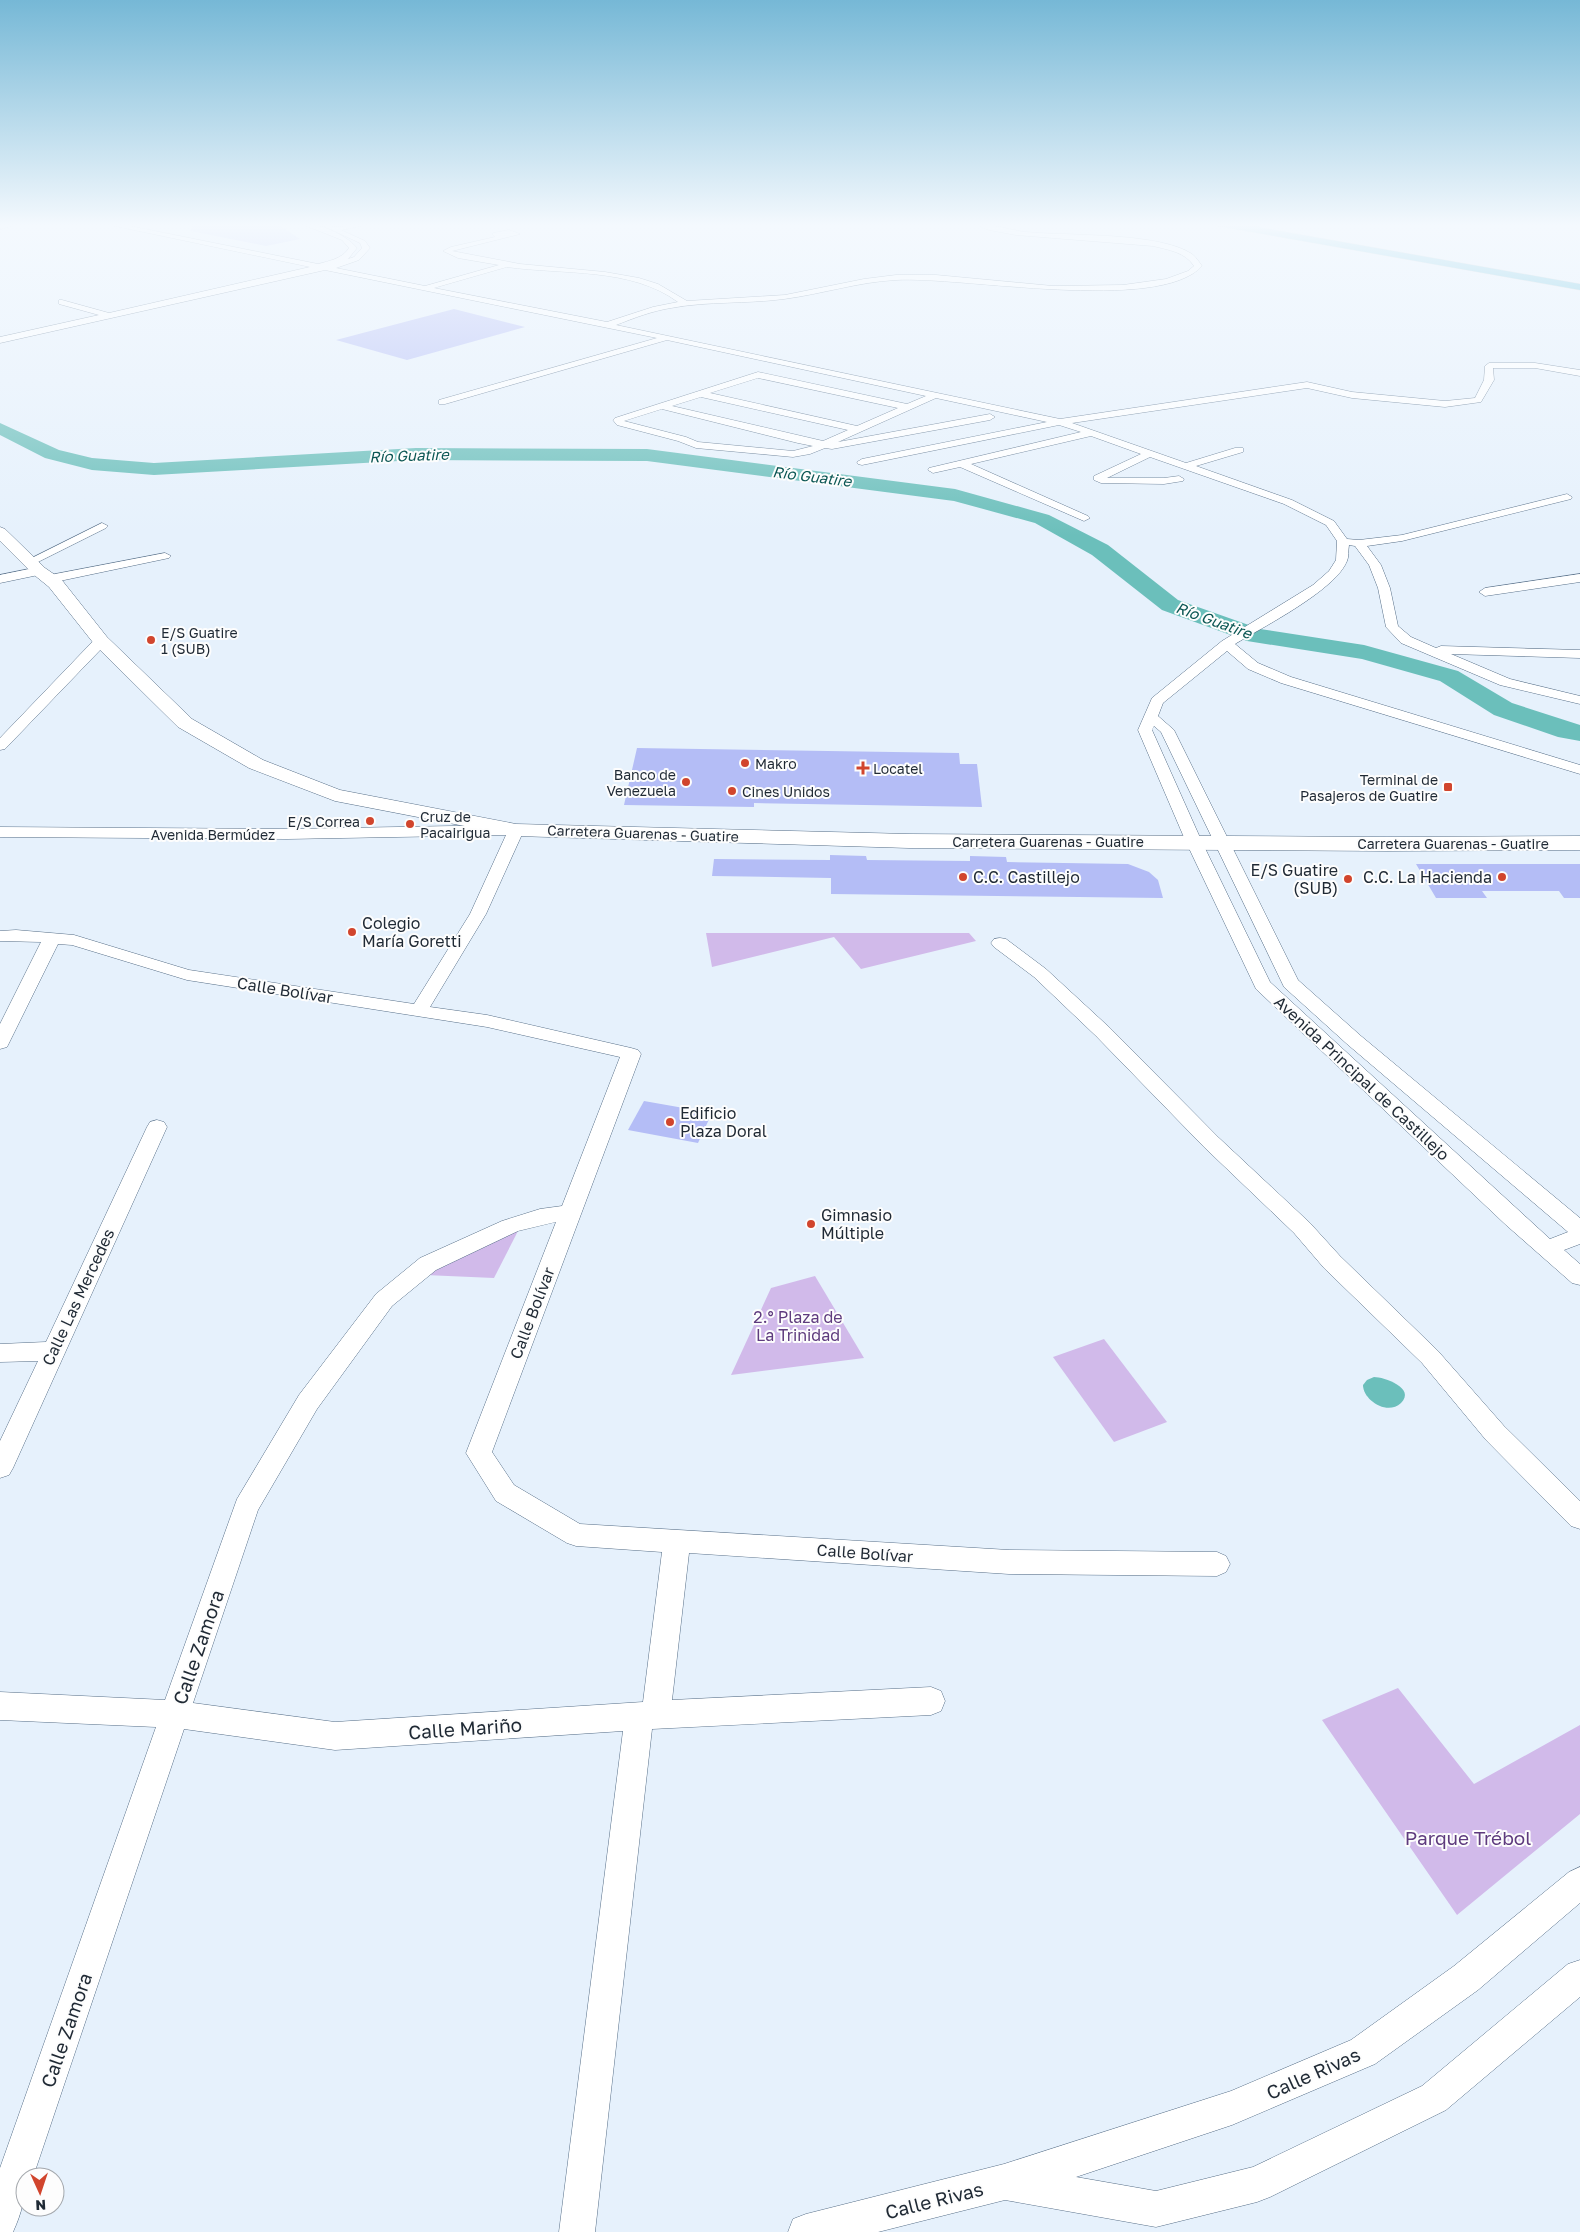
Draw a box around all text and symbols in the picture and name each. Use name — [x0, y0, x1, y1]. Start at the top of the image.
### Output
water label: Río Guatire — [369, 445, 450, 465]
water label: Río Guatire — [772, 462, 854, 490]
water label: Río Guatire — [1174, 598, 1256, 642]
place label: E/S Guatire 1 (SUB) — [161, 624, 238, 657]
marker: E/S Guatire 1 (SUB) — [145, 634, 157, 646]
place label: Makro — [755, 755, 797, 772]
marker: Makro — [739, 757, 751, 769]
place label: Locatel — [873, 760, 923, 777]
marker: Locatel — [857, 762, 869, 774]
place label: Banco de Venezuela — [606, 766, 676, 799]
place label: Terminal de Pasajeros de Guatire — [1300, 771, 1438, 804]
marker: Banco de Venezuela — [680, 776, 692, 788]
marker: Terminal de Pasajeros de Guatire — [1442, 781, 1454, 793]
place label: Cines Unidos — [742, 783, 830, 800]
marker: Cines Unidos — [726, 785, 738, 797]
place label: Cruz de Pacairigua — [420, 808, 490, 841]
place label: E/S Correa — [288, 813, 360, 830]
marker: E/S Correa — [364, 815, 376, 827]
marker: Cruz de Pacairigua — [404, 818, 416, 830]
street label: Carretera Guarenas - Guatire — [547, 821, 739, 845]
street label: Avenida Bermúdez — [151, 826, 275, 843]
street label: Carretera Guarenas - Guatire — [952, 833, 1144, 850]
street label: Carretera Guarenas - Guatire — [1357, 835, 1549, 852]
place label: E/S Guatire (SUB) — [1250, 860, 1338, 898]
place label: C.C. Castillejo — [973, 867, 1080, 887]
place label: C.C. La Hacienda — [1363, 867, 1492, 887]
marker: C.C. Castillejo — [957, 871, 969, 883]
marker: C.C. La Hacienda — [1496, 871, 1508, 883]
marker: E/S Guatire (SUB) — [1342, 873, 1354, 885]
place label: Colegio María Goretti — [362, 913, 462, 951]
marker: Colegio María Goretti — [346, 926, 358, 938]
street label: Calle Bolívar — [236, 973, 334, 1007]
street label: Avenida Principal de Castillejo — [1270, 992, 1454, 1164]
place label: Edificio Plaza Doral — [680, 1103, 767, 1141]
marker: Edificio Plaza Doral — [664, 1116, 676, 1128]
place label: Gimnasio Múltiple — [821, 1205, 892, 1243]
marker: Gimnasio Múltiple — [805, 1218, 817, 1230]
street label: Calle Las Mercedes — [37, 1225, 119, 1369]
street label: Calle Bolívar — [505, 1264, 559, 1362]
park label: 2.° Plaza de La Trinidad — [753, 1307, 843, 1345]
street label: Calle Bolívar — [816, 1540, 914, 1566]
street label: Calle Zamora — [168, 1587, 228, 1707]
street label: Calle Mariño — [407, 1713, 523, 1743]
park label: Parque Trébol — [1405, 1826, 1531, 1849]
street label: Calle Zamora — [36, 1970, 96, 2090]
street label: Calle Rivas — [1263, 2042, 1363, 2104]
north arrow — [15, 2167, 65, 2217]
street label: Calle Rivas — [883, 2177, 985, 2223]
text: N — [35, 2197, 46, 2214]

